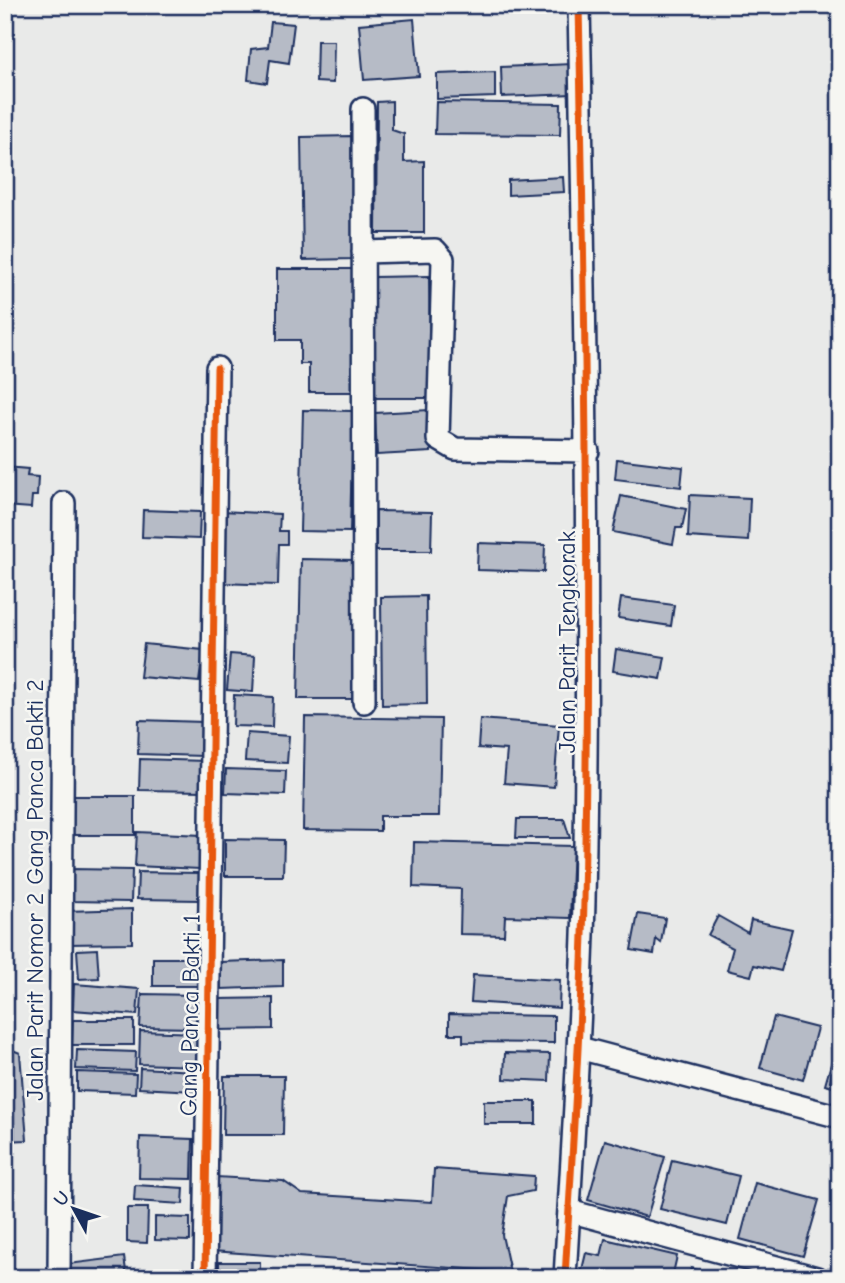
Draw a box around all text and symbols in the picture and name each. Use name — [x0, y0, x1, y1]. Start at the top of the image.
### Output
street label: Jalan Parit Tengkorak — [553, 530, 581, 753]
street label: Jalan Parit Nomor 2 Gang Panca Bakti 2 — [21, 679, 49, 1101]
street label: Gang Panca Bakti 1 — [174, 914, 206, 1116]
north arrow — [38, 1174, 108, 1244]
text: U — [49, 1187, 74, 1211]

